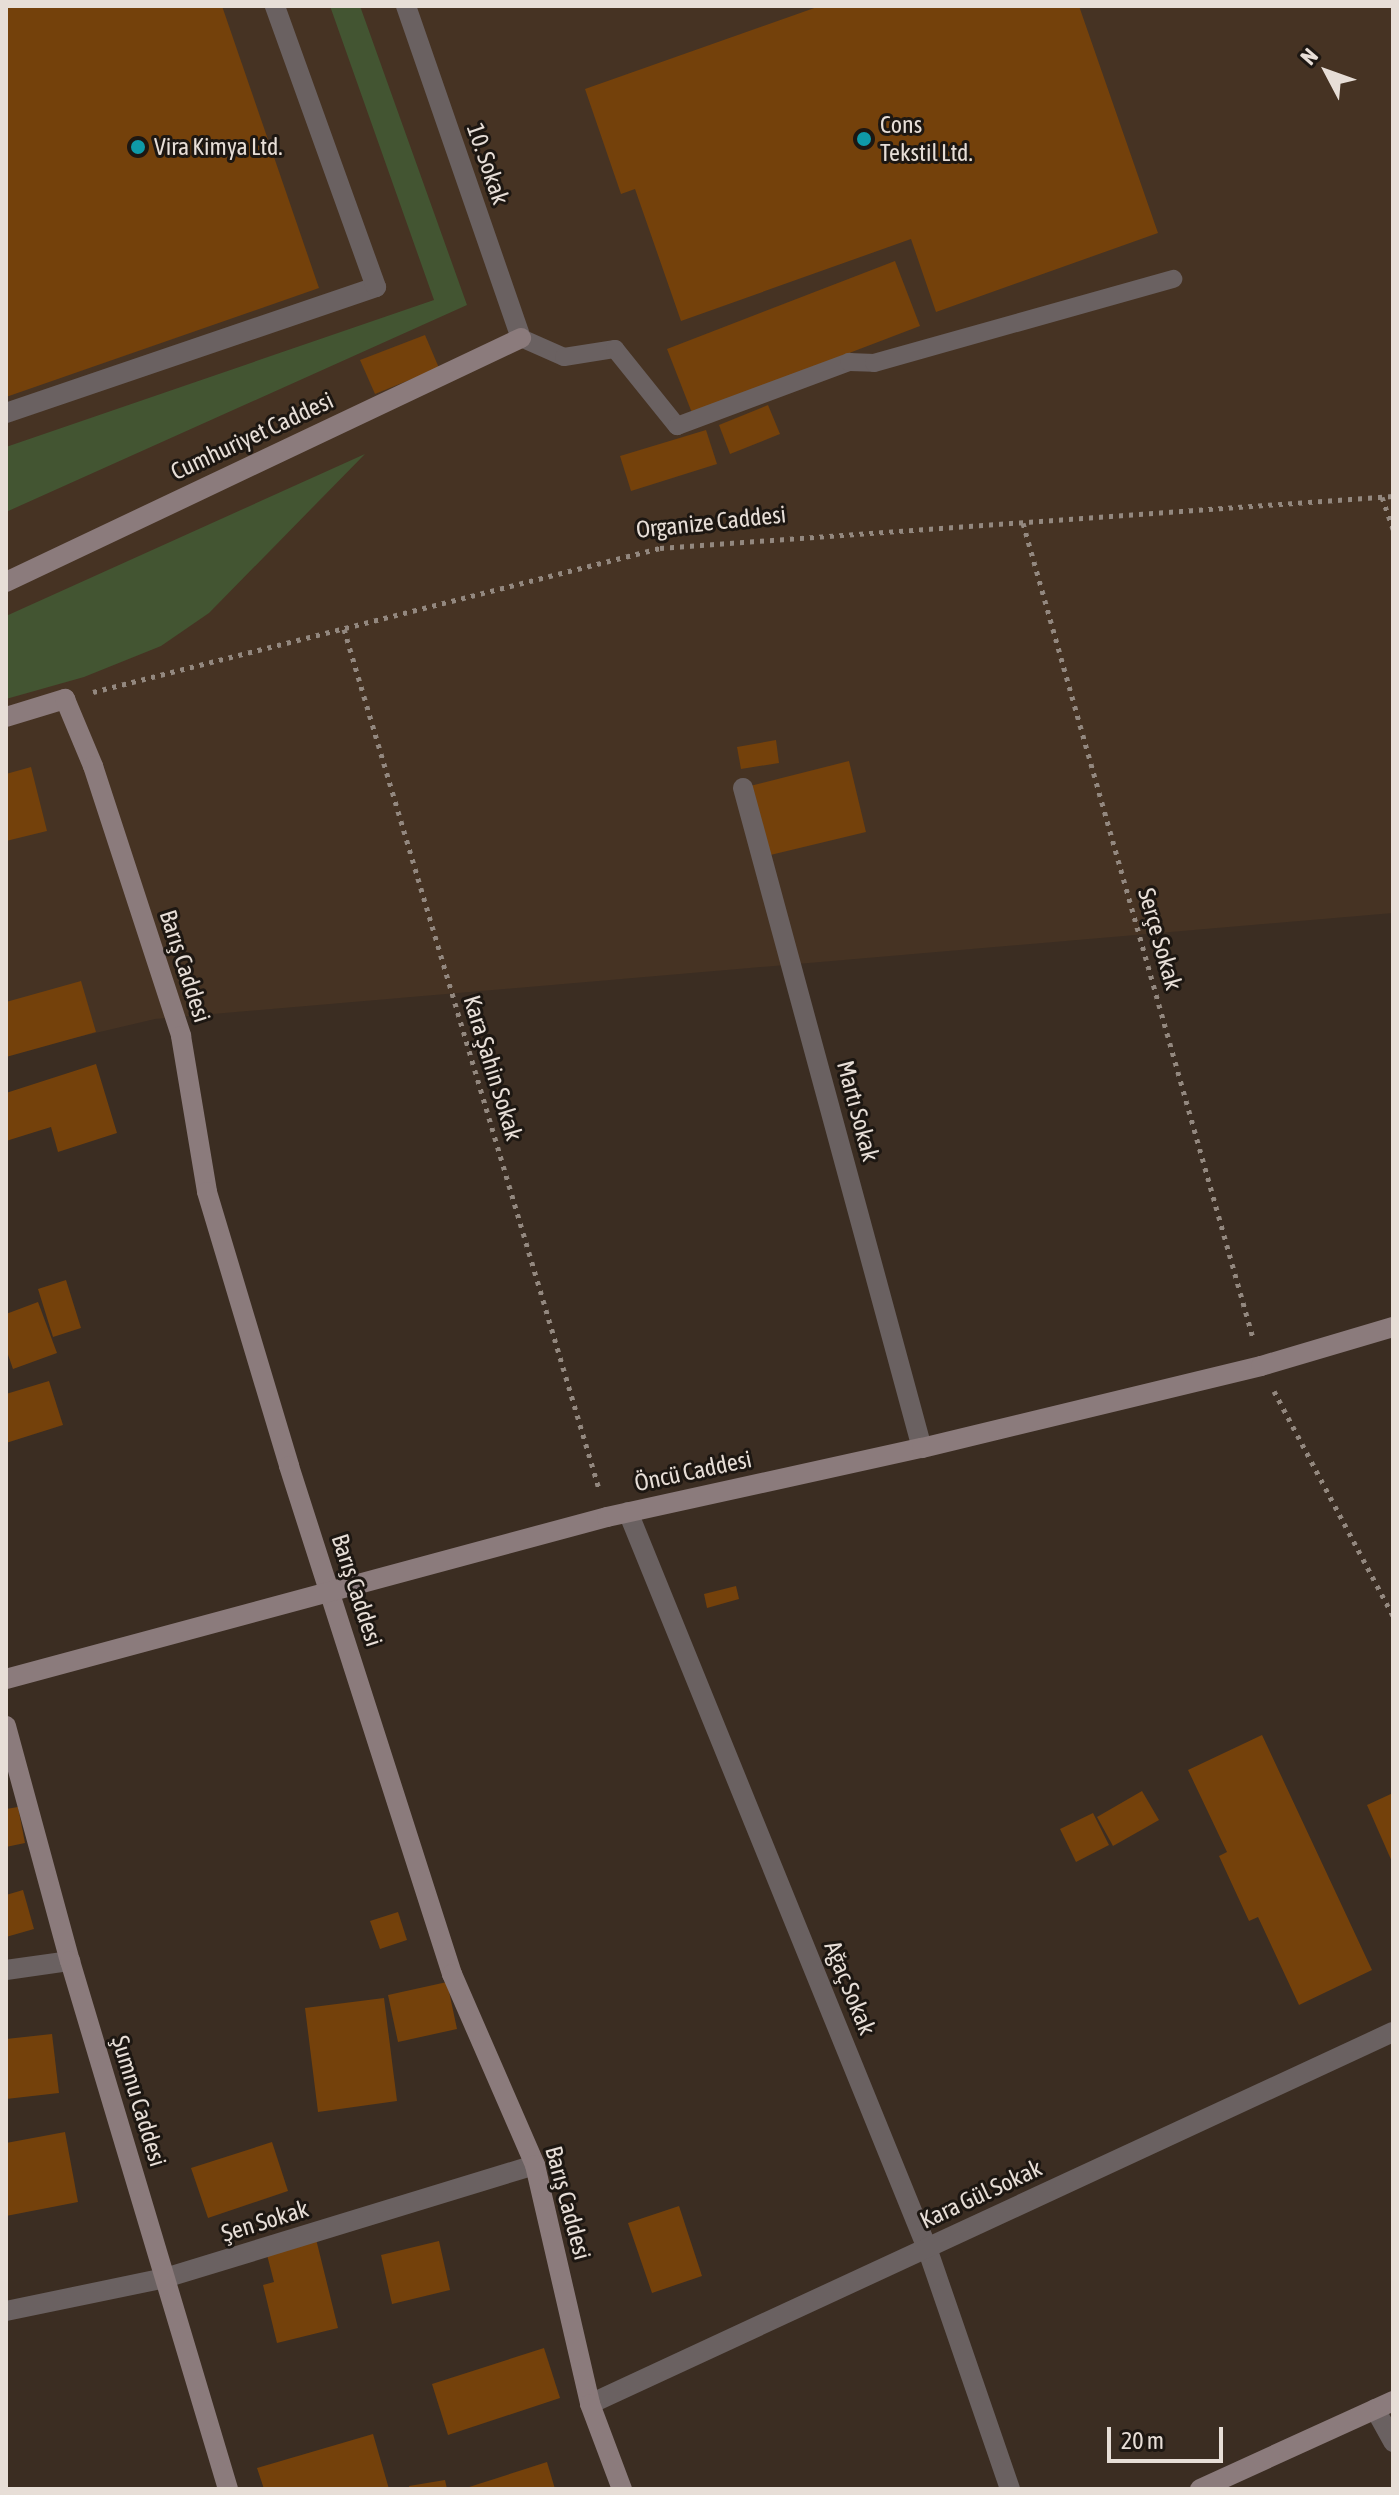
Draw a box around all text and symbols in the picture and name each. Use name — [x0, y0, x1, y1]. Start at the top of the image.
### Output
north arrow — [1287, 32, 1367, 112]
text: N — [1295, 43, 1323, 70]
place label: Cons Tekstil Ltd. — [880, 111, 973, 167]
street label: 10. Sokak — [461, 120, 515, 208]
marker: Cons Tekstil Ltd. — [855, 130, 873, 148]
place label: Vira Kimya Ltd. — [154, 133, 283, 161]
marker: Vira Kimya Ltd. — [129, 138, 147, 156]
street label: Cumhuriyet Caddesi — [166, 386, 338, 486]
street label: Organize Caddesi — [635, 500, 787, 544]
street label: Serçe Sokak — [1132, 885, 1188, 993]
street label: Barış Caddesi — [153, 906, 217, 1026]
street label: Kara Şahin Sokak — [457, 992, 529, 1144]
street label: Martı Sokak — [831, 1057, 885, 1165]
street label: Öncü Caddesi — [632, 1445, 754, 1497]
street label: Barış Caddesi — [325, 1530, 389, 1650]
street label: Ağaç Sokak — [818, 1937, 882, 2039]
street label: Şumnu Caddesi — [105, 2032, 173, 2170]
street label: Barış Caddesi — [539, 2143, 597, 2263]
street label: Kara Gül Sokak — [916, 2153, 1046, 2235]
street label: Şen Sokak — [218, 2194, 312, 2248]
scale bar — [1111, 2411, 1227, 2461]
text: 20 m — [1121, 2427, 1164, 2454]

